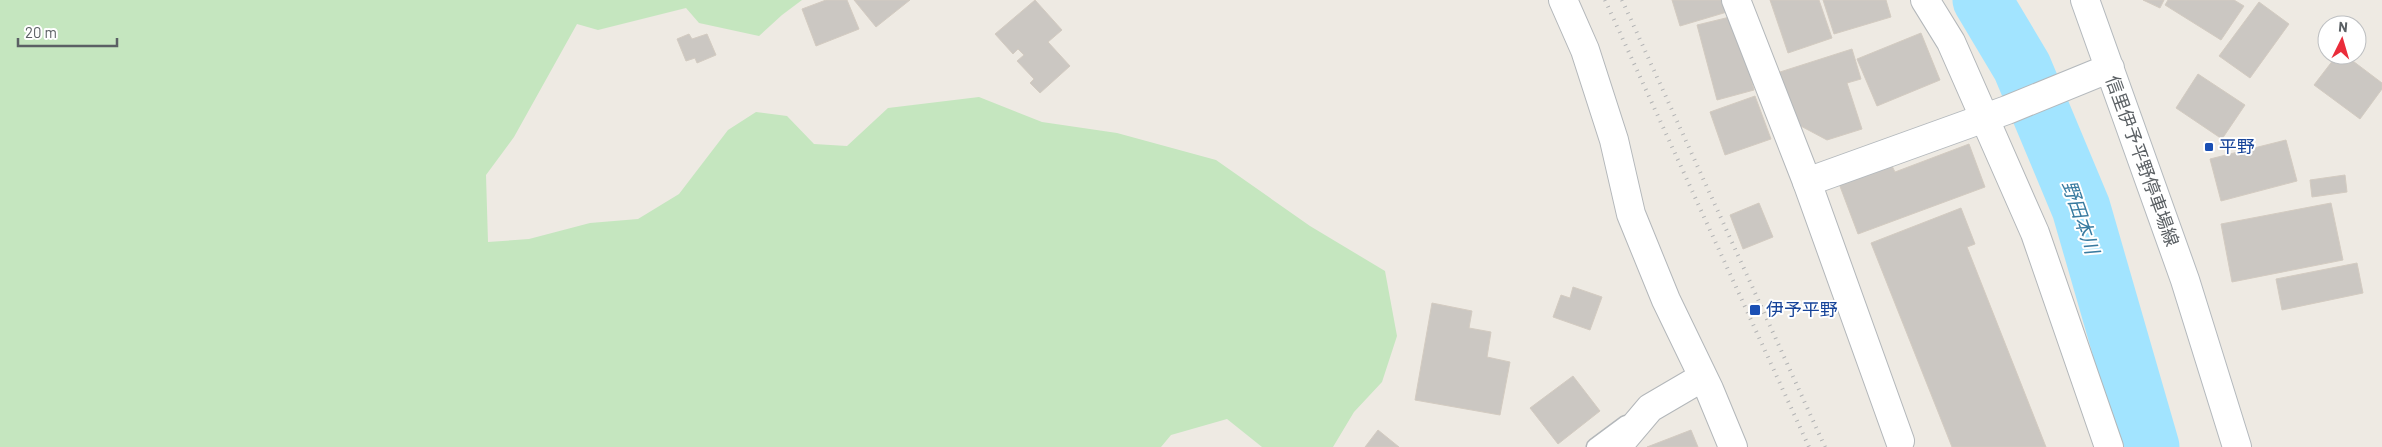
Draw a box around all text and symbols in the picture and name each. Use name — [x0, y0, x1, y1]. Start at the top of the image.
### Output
scale bar — [18, 15, 116, 47]
north arrow — [2317, 15, 2367, 65]
text: N — [2338, 18, 2349, 35]
text: 20 m — [25, 23, 57, 41]
street label: 信里伊予平野停車場線 — [2102, 72, 2184, 249]
place label: 平野 — [2219, 135, 2255, 157]
marker: 平野 — [2203, 141, 2215, 153]
water label: 野田本川 — [2058, 177, 2105, 258]
place label: 伊予平野 — [1766, 298, 1838, 320]
marker: 伊予平野 — [1748, 303, 1762, 317]

